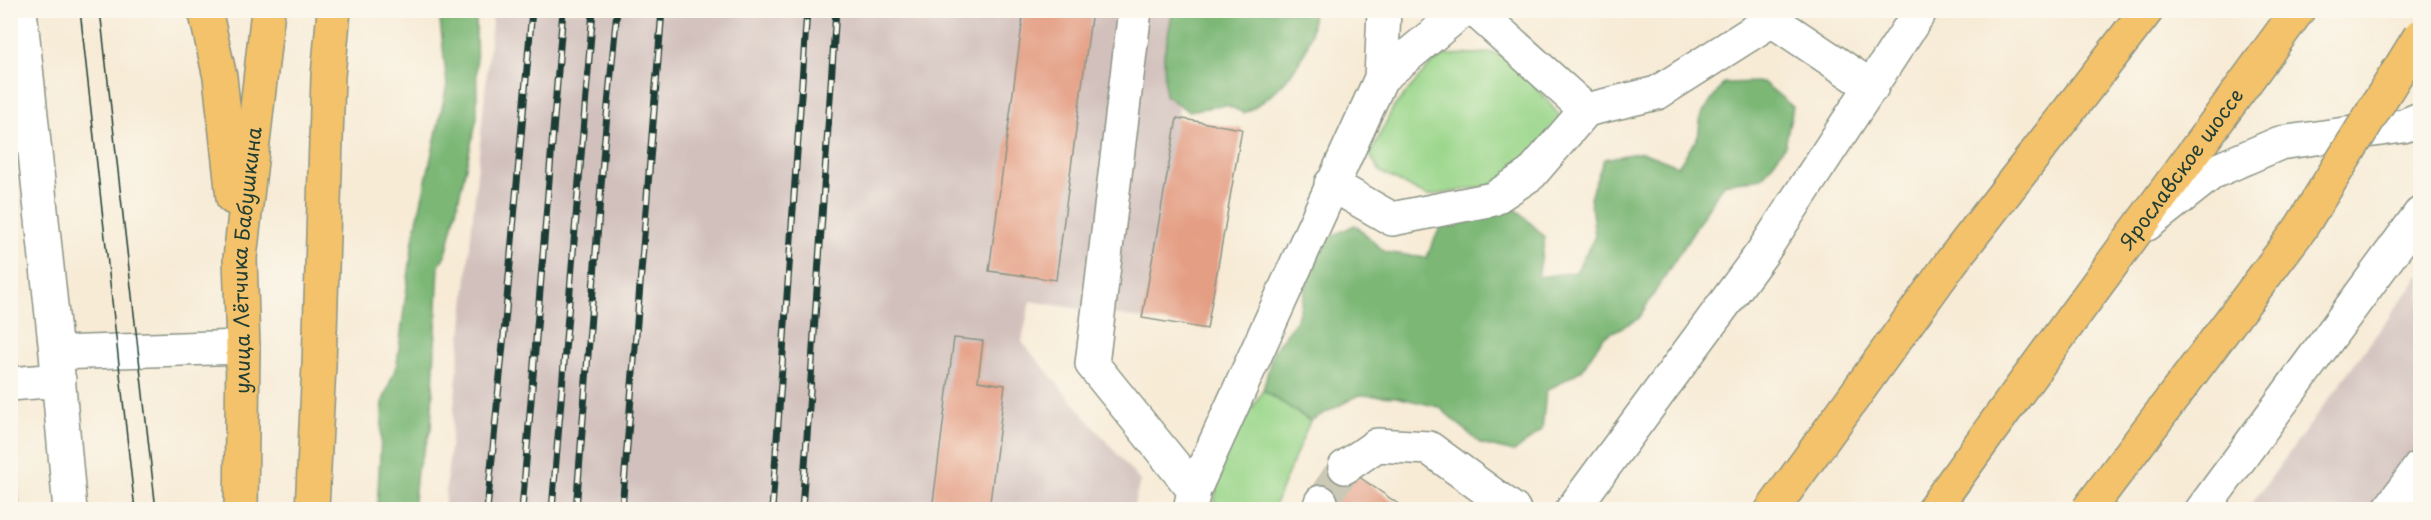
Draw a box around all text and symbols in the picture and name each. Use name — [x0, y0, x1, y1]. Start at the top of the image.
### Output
street label: Ярославское шоссе — [2111, 82, 2250, 256]
street label: улица Лётчика Бабушкина — [224, 125, 269, 394]

